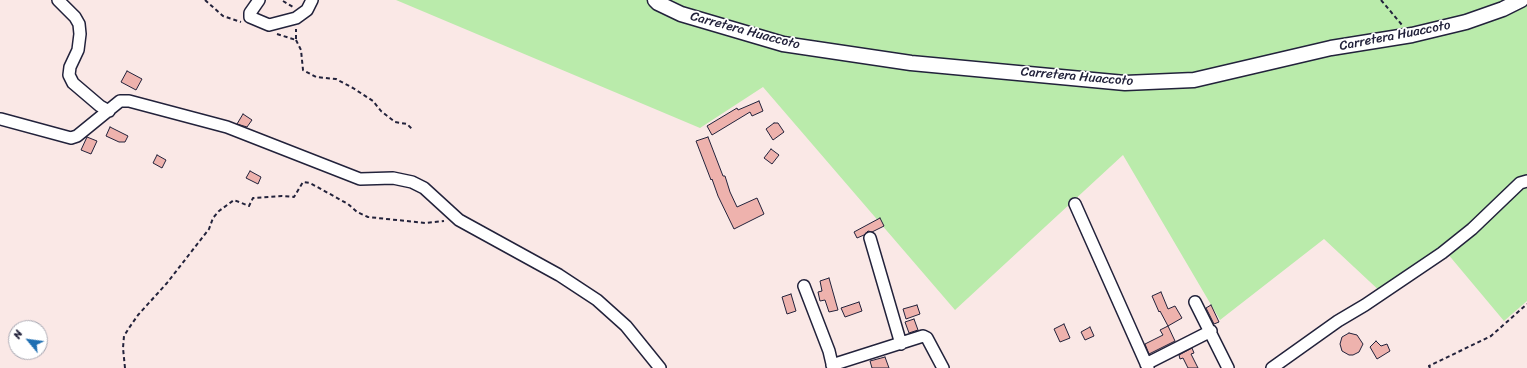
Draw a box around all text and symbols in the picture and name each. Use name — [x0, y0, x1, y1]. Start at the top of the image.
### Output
street label: Carretera Huaccoto — [689, 9, 801, 53]
street label: Carretera Huaccoto — [1338, 18, 1452, 54]
street label: Carretera Huaccoto — [1020, 64, 1134, 90]
north arrow — [8, 320, 48, 360]
text: N — [8, 326, 28, 342]

